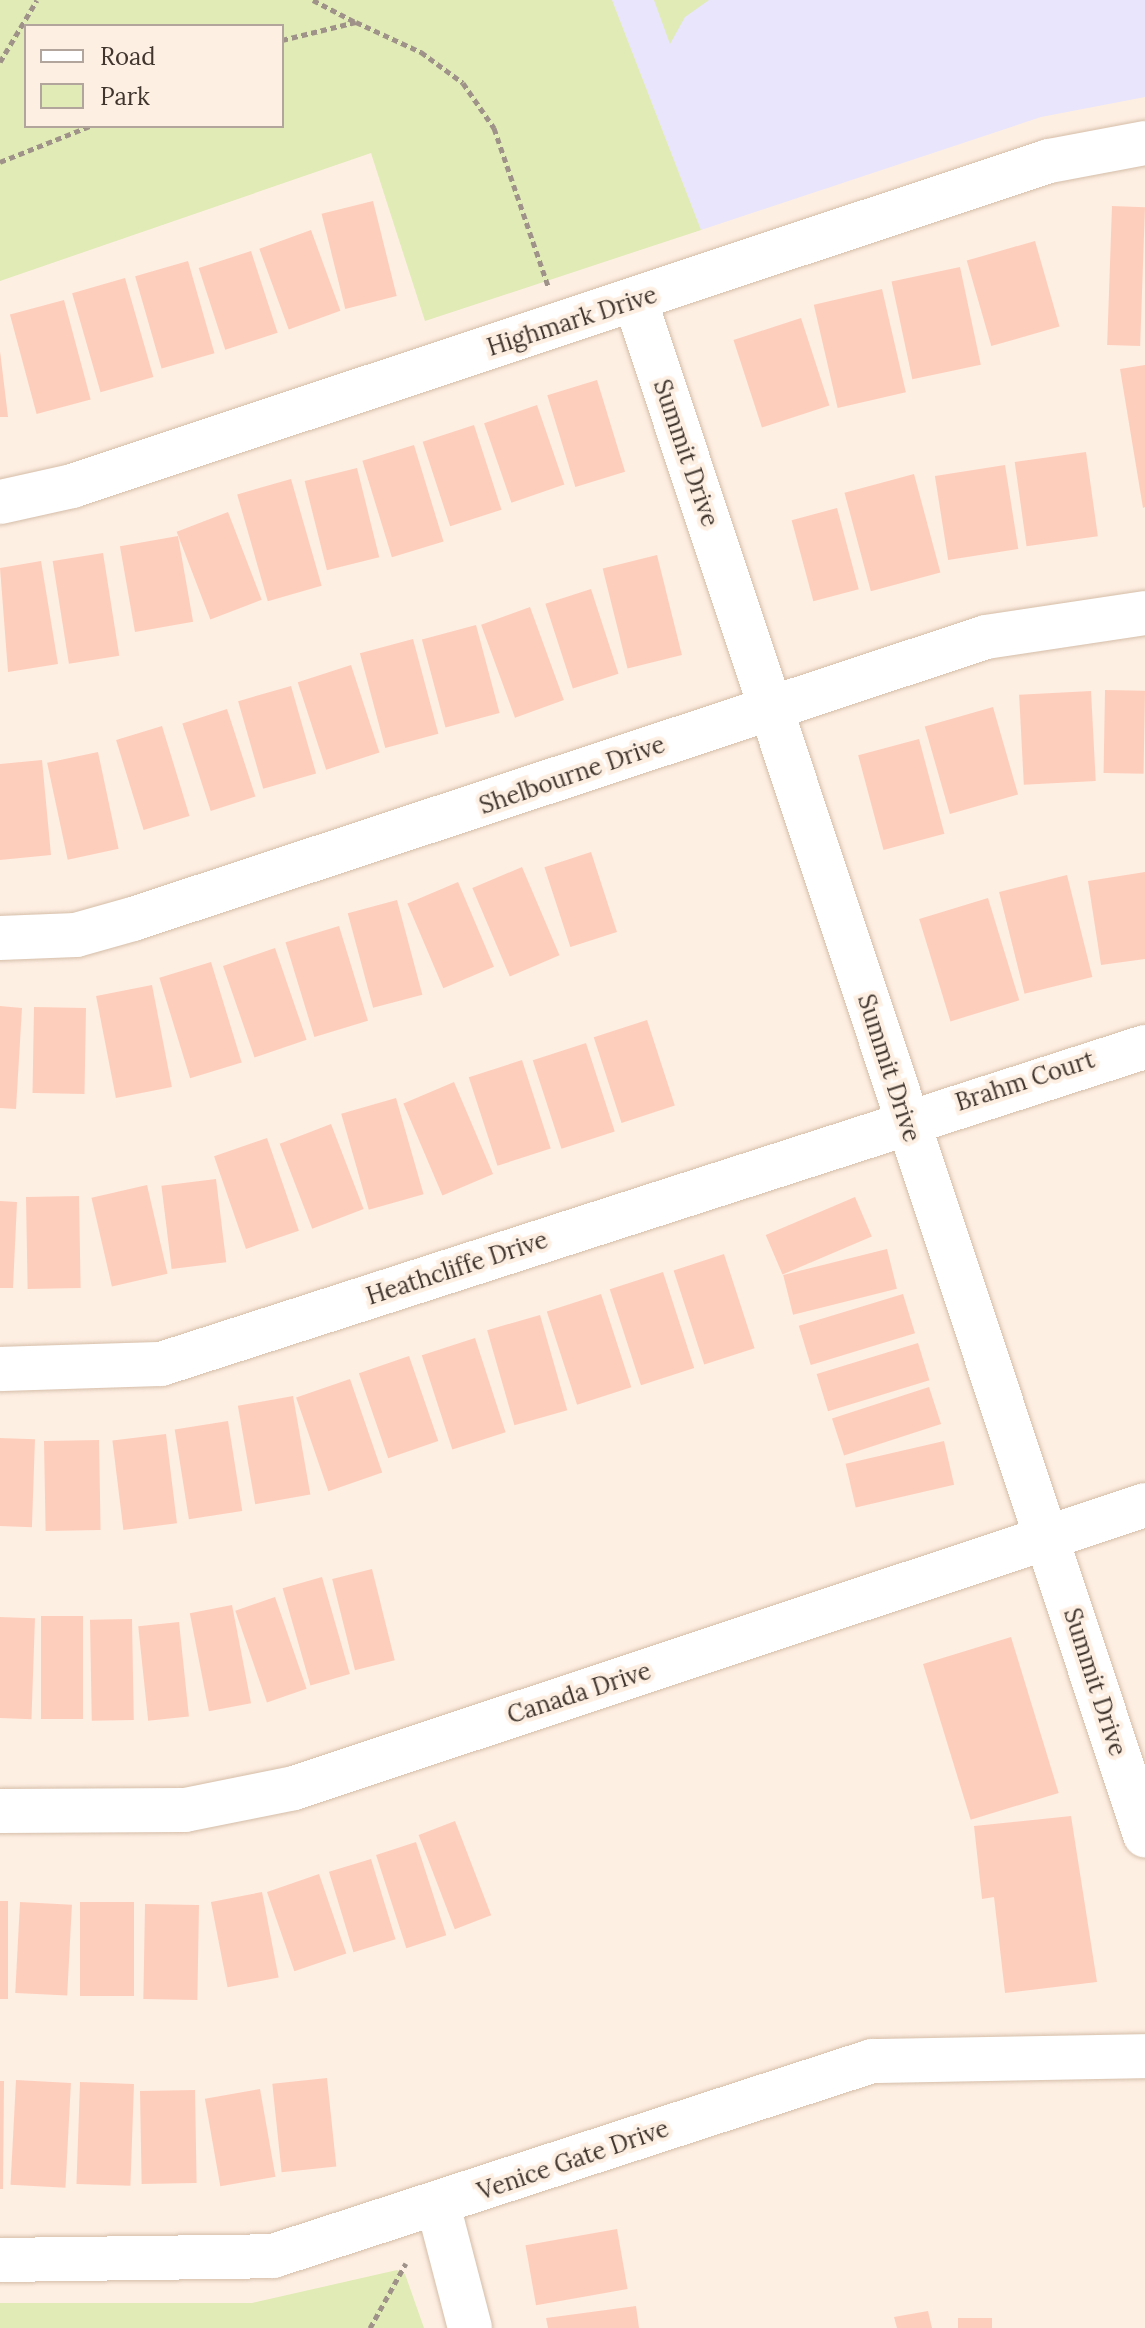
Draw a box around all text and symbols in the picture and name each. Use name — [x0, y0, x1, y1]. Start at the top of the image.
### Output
legend — [24, 24, 284, 128]
text: Road — [100, 41, 156, 72]
text: Park — [100, 81, 150, 112]
street label: Highmark Drive — [483, 280, 661, 362]
street label: Summit Drive — [647, 376, 725, 530]
street label: Shelbourne Drive — [476, 730, 668, 820]
street label: Summit Drive — [852, 991, 926, 1145]
street label: Brahm Court — [952, 1045, 1098, 1117]
street label: Heathcliffe Drive — [363, 1225, 551, 1311]
street label: Summit Drive — [1058, 1605, 1132, 1759]
street label: Canada Drive — [504, 1656, 654, 1730]
street label: Venice Gate Drive — [474, 2114, 672, 2206]

